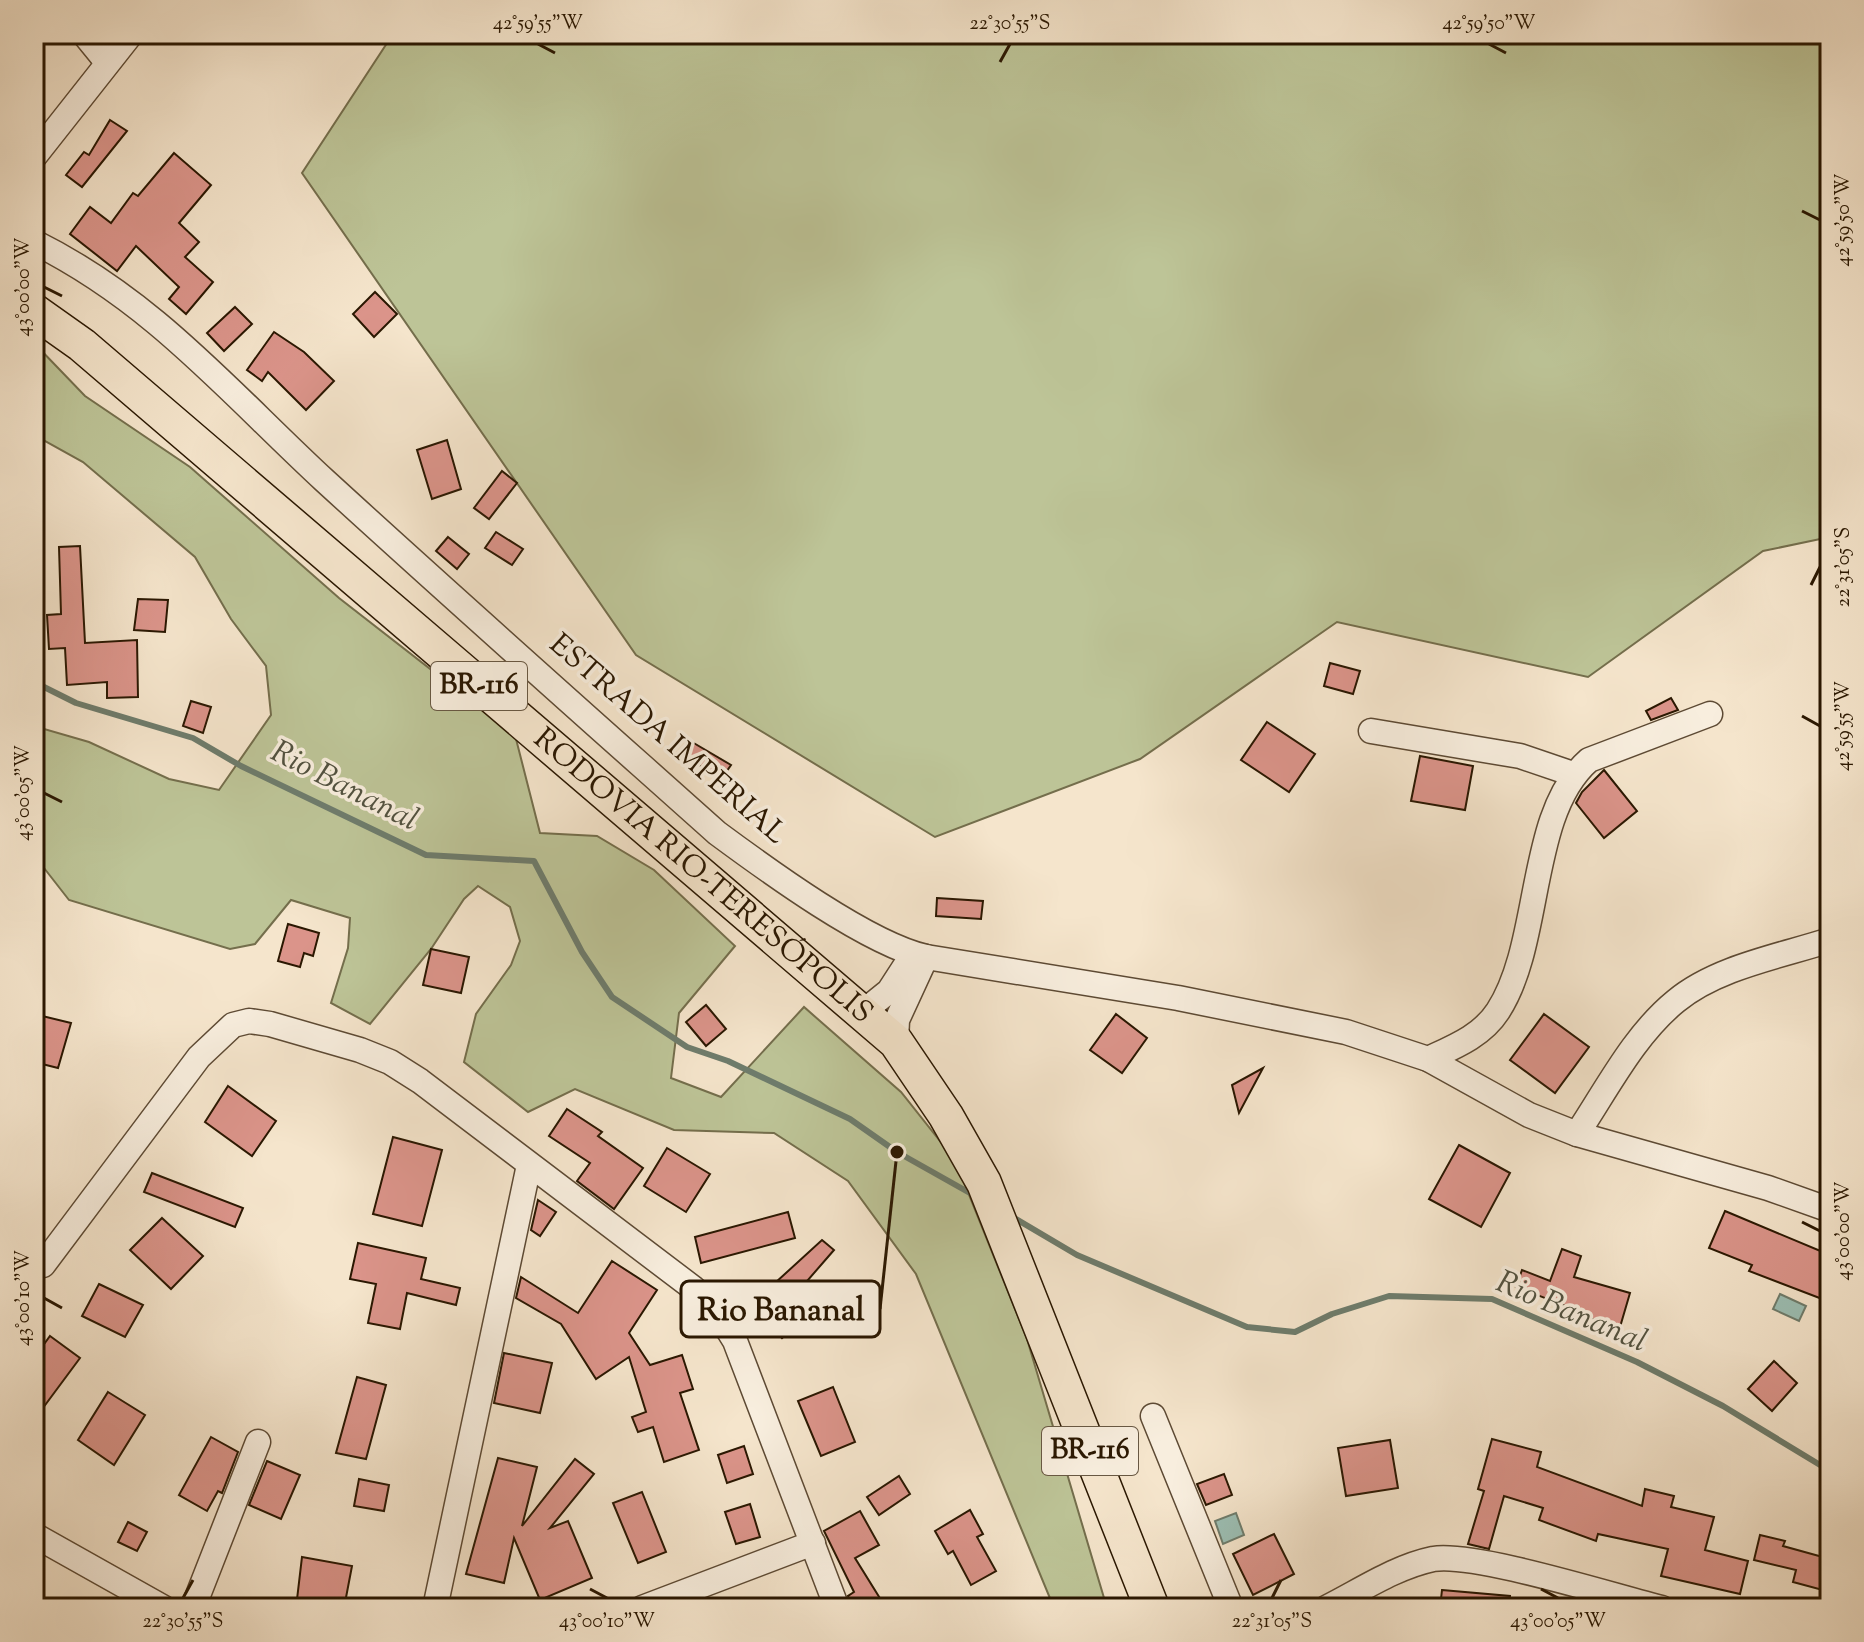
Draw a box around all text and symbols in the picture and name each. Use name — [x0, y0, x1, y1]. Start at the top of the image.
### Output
text: 42°59'55"W — [493, 10, 583, 39]
text: 22°30'55"S — [969, 10, 1051, 39]
text: 42°59'50"W — [1442, 10, 1536, 39]
text: 42°59'50"W — [1830, 173, 1859, 267]
text: 43°00'00"W — [10, 238, 39, 336]
text: 22°31'05"S — [1830, 527, 1859, 607]
street label: ESTRADA IMPERIAL — [539, 625, 795, 855]
road number: BR-116 — [431, 662, 527, 710]
text: 42°59'55"W — [1830, 681, 1859, 771]
street label: RODOVIA RIO-TERESÓPOLIS — [524, 719, 882, 1034]
water label: Rio Bananal — [262, 730, 426, 844]
text: 43°00'05"W — [10, 745, 39, 841]
text: 43°00'00"W — [1830, 1182, 1859, 1280]
text: 43°00'10"W — [10, 1250, 39, 1346]
water label: Rio Bananal — [1488, 1261, 1654, 1365]
callout: Rio Bananal — [681, 1281, 880, 1337]
text: Rio Bananal — [697, 1289, 865, 1335]
road number: BR-116 — [1042, 1427, 1138, 1475]
text: 22°30'55"S — [142, 1608, 224, 1637]
text: 43°00'10"W — [559, 1608, 655, 1637]
text: 22°31'05"S — [1232, 1608, 1312, 1637]
text: 43°00'05"W — [1510, 1608, 1606, 1637]

